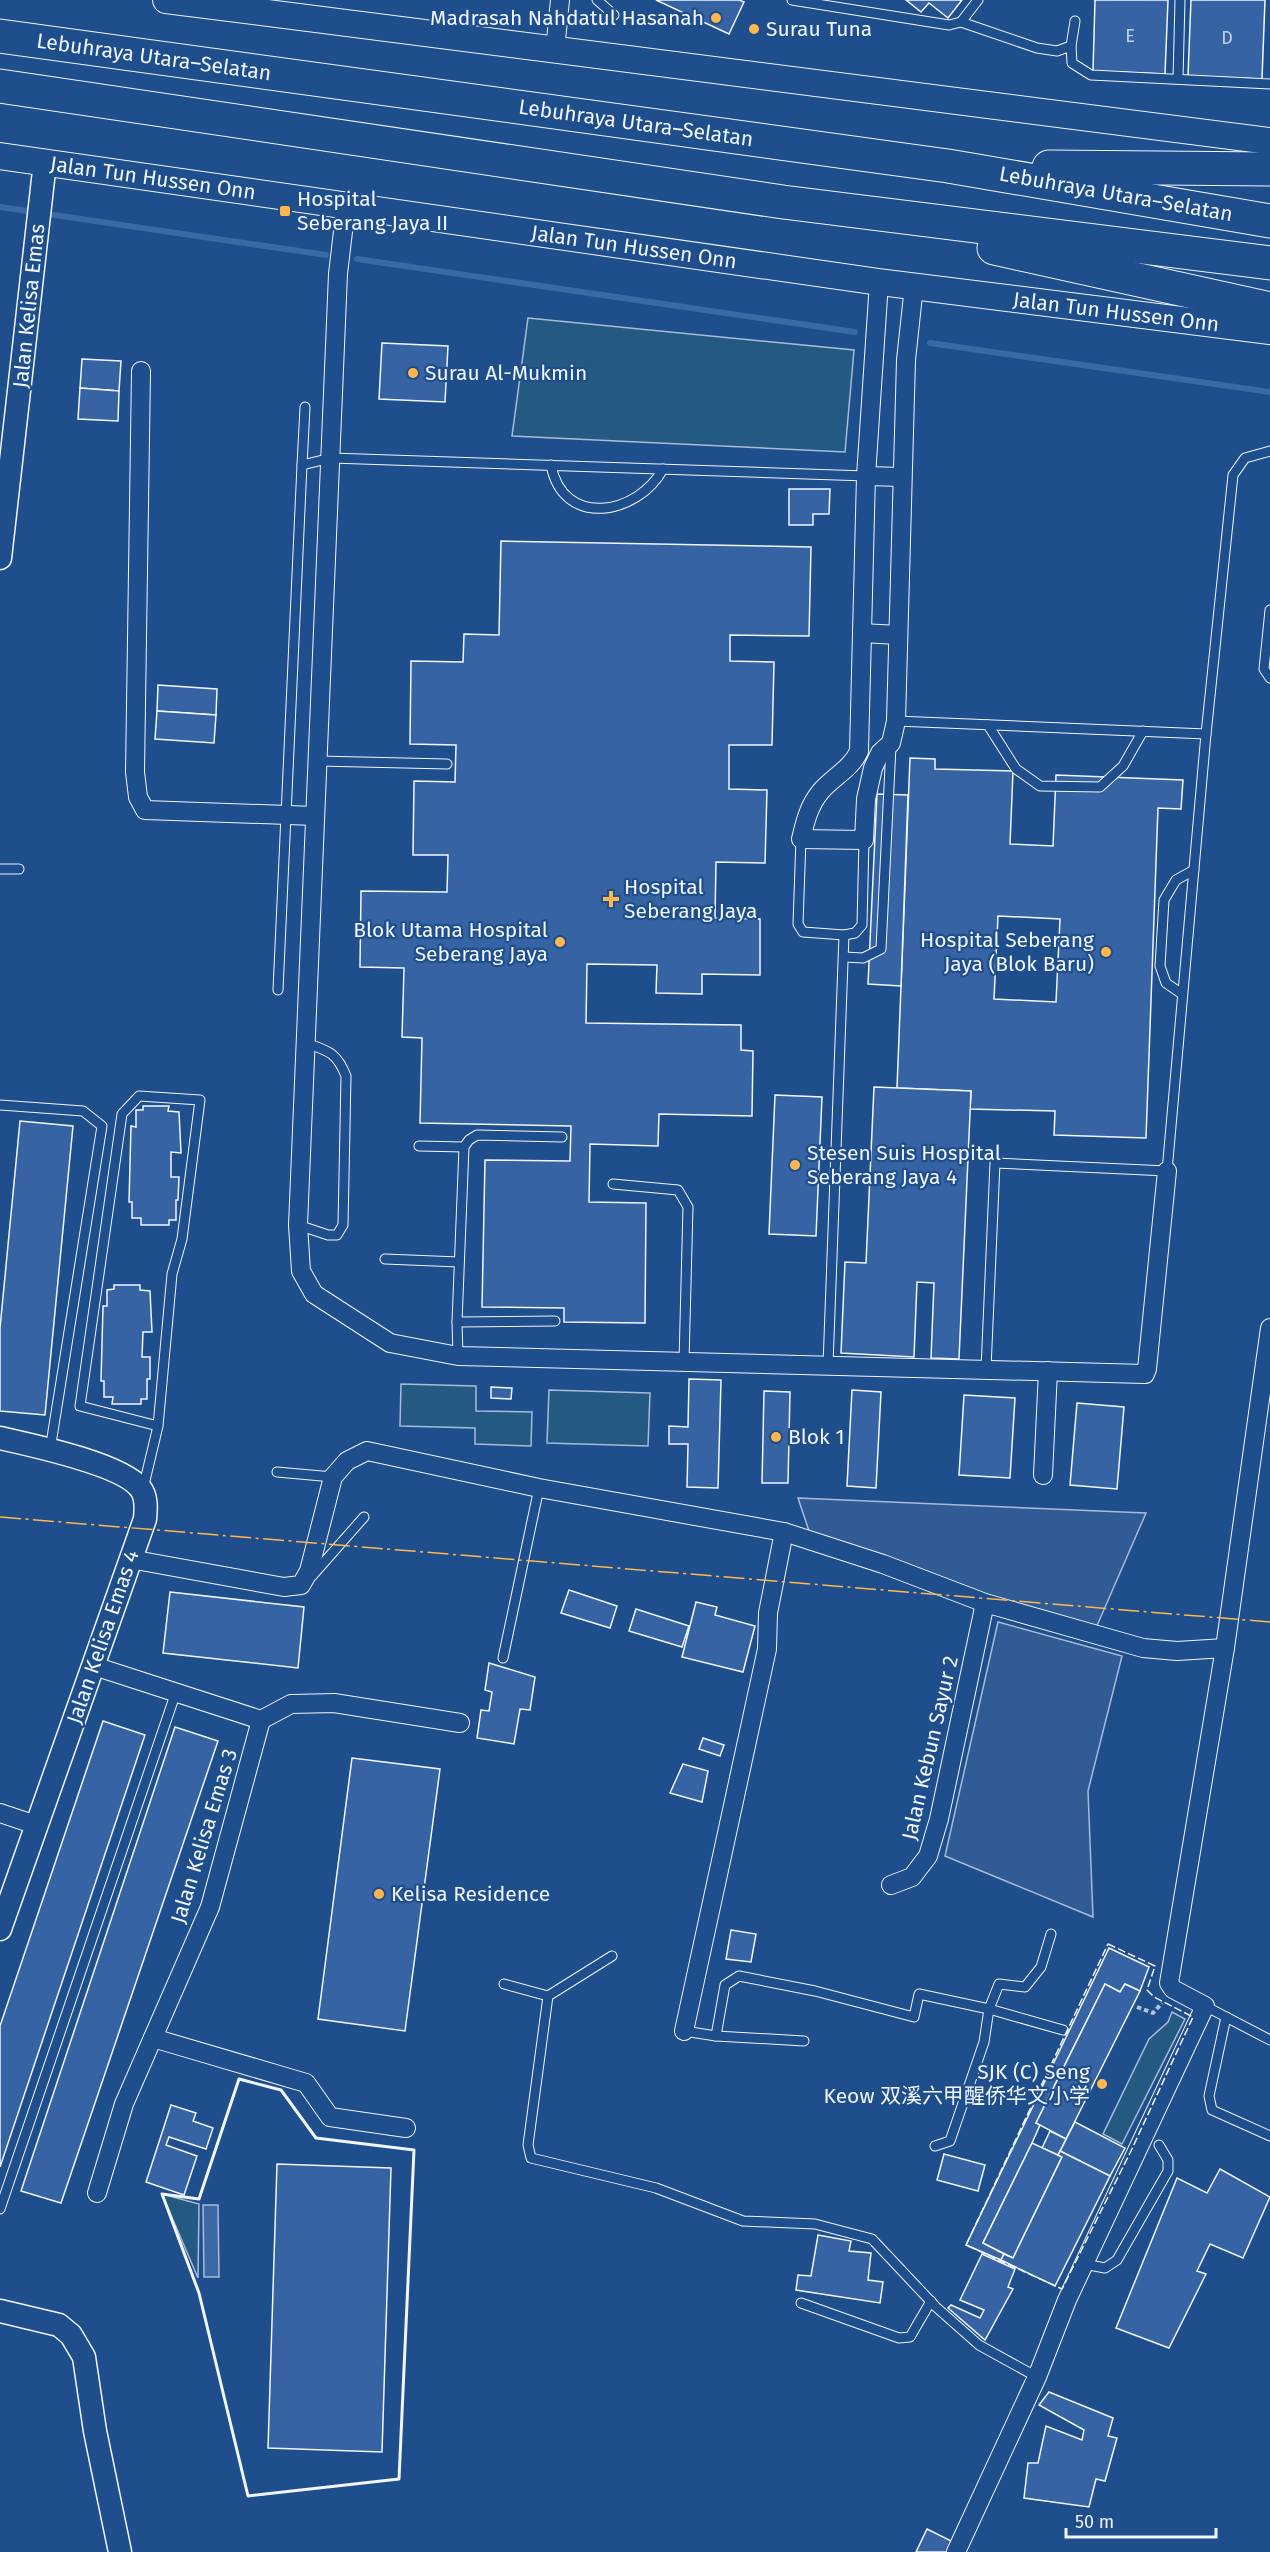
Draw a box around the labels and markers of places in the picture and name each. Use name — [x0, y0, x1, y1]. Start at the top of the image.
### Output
place label: Madrasah Nahdatul Hasanah — [430, 5, 704, 31]
marker: Madrasah Nahdatul Hasanah — [709, 11, 723, 25]
place label: Surau Tuna — [766, 16, 872, 42]
marker: Surau Tuna — [747, 22, 761, 36]
place label: Hospital Seberang Jaya II — [297, 186, 448, 236]
marker: Hospital Seberang Jaya II — [278, 204, 292, 218]
place label: Surau Al-Mukmin — [425, 360, 587, 386]
marker: Surau Al-Mukmin — [406, 366, 420, 380]
place label: Hospital Seberang Jaya — [624, 874, 757, 924]
marker: Hospital Seberang Jaya — [602, 890, 620, 908]
place label: Blok Utama Hospital Seberang Jaya — [353, 917, 548, 967]
place label: Hospital Seberang Jaya (Blok Baru) — [920, 927, 1094, 977]
marker: Blok Utama Hospital Seberang Jaya — [553, 935, 567, 949]
marker: Hospital Seberang Jaya (Blok Baru) — [1099, 945, 1113, 959]
place label: Stesen Suis Hospital Seberang Jaya 4 — [807, 1140, 1001, 1190]
marker: Stesen Suis Hospital Seberang Jaya 4 — [788, 1158, 802, 1172]
place label: Blok 1 — [788, 1424, 845, 1450]
marker: Blok 1 — [769, 1430, 783, 1444]
place label: Kelisa Residence — [391, 1881, 550, 1907]
marker: Kelisa Residence — [372, 1887, 386, 1901]
place label: SJK (C) Seng Keow 双溪六甲醒侨华文小学 — [824, 2059, 1090, 2109]
marker: SJK (C) Seng Keow 双溪六甲醒侨华文小学 — [1095, 2077, 1109, 2091]

